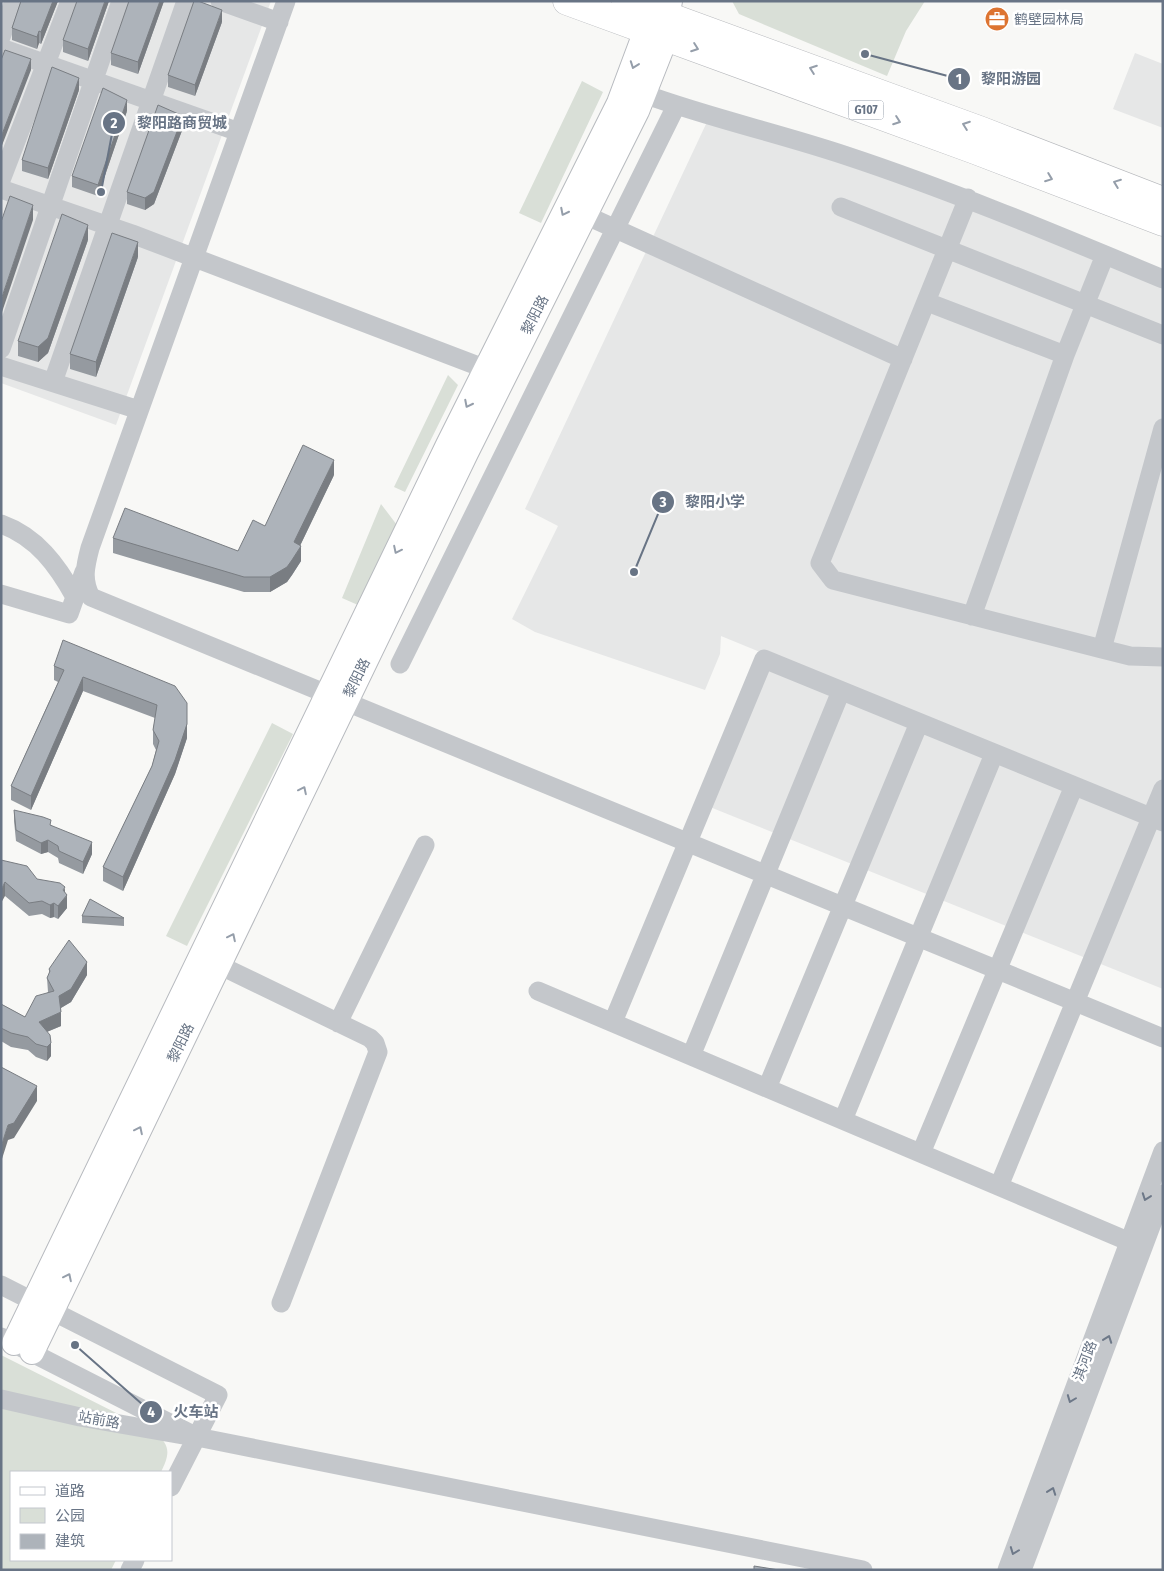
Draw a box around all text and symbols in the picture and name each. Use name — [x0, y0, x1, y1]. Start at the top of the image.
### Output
office icon: 鹤壁园林局 — [984, 6, 1010, 32]
place label: 鹤壁园林局 — [1014, 11, 1084, 28]
one-way arrow — [690, 42, 699, 52]
one-way arrow — [630, 61, 640, 69]
callout: 黎阳游园 — [946, 64, 1051, 94]
one-way arrow — [809, 65, 818, 75]
text: 1 — [956, 70, 962, 88]
text: 黎阳游园 — [981, 70, 1041, 88]
road number: G107 — [848, 100, 884, 120]
callout: 黎阳路商贸城 — [102, 108, 237, 138]
text: 2 — [110, 114, 118, 132]
text: 黎阳路商贸城 — [137, 114, 227, 132]
one-way arrow — [892, 115, 901, 125]
one-way arrow — [962, 121, 970, 131]
one-way arrow — [1045, 173, 1053, 183]
one-way arrow — [1113, 179, 1122, 189]
one-way arrow — [560, 207, 570, 216]
street label: 黎阳路 — [518, 292, 552, 338]
one-way arrow — [464, 399, 474, 408]
callout: 黎阳小学 — [650, 487, 755, 517]
text: 3 — [658, 493, 667, 511]
text: 黎阳小学 — [685, 493, 745, 511]
one-way arrow — [393, 545, 403, 554]
street label: 黎阳路 — [340, 655, 374, 701]
one-way arrow — [297, 786, 307, 795]
one-way arrow — [226, 933, 236, 942]
street label: 黎阳路 — [164, 1020, 198, 1066]
one-way arrow — [133, 1126, 143, 1135]
one-way arrow — [1142, 1192, 1152, 1201]
one-way arrow — [62, 1273, 72, 1282]
one-way arrow — [1102, 1335, 1112, 1344]
street label: 淇河路 — [1070, 1338, 1100, 1384]
one-way arrow — [1067, 1394, 1077, 1402]
callout: 火车站 — [139, 1397, 229, 1427]
text: 4 — [147, 1403, 155, 1421]
text: 火车站 — [173, 1403, 219, 1421]
street label: 站前路 — [77, 1408, 121, 1432]
legend — [10, 1471, 172, 1561]
text: 道路 — [55, 1482, 85, 1500]
one-way arrow — [1045, 1487, 1056, 1496]
text: 公园 — [55, 1507, 85, 1525]
text: 建筑 — [55, 1532, 85, 1550]
one-way arrow — [1010, 1546, 1020, 1555]

